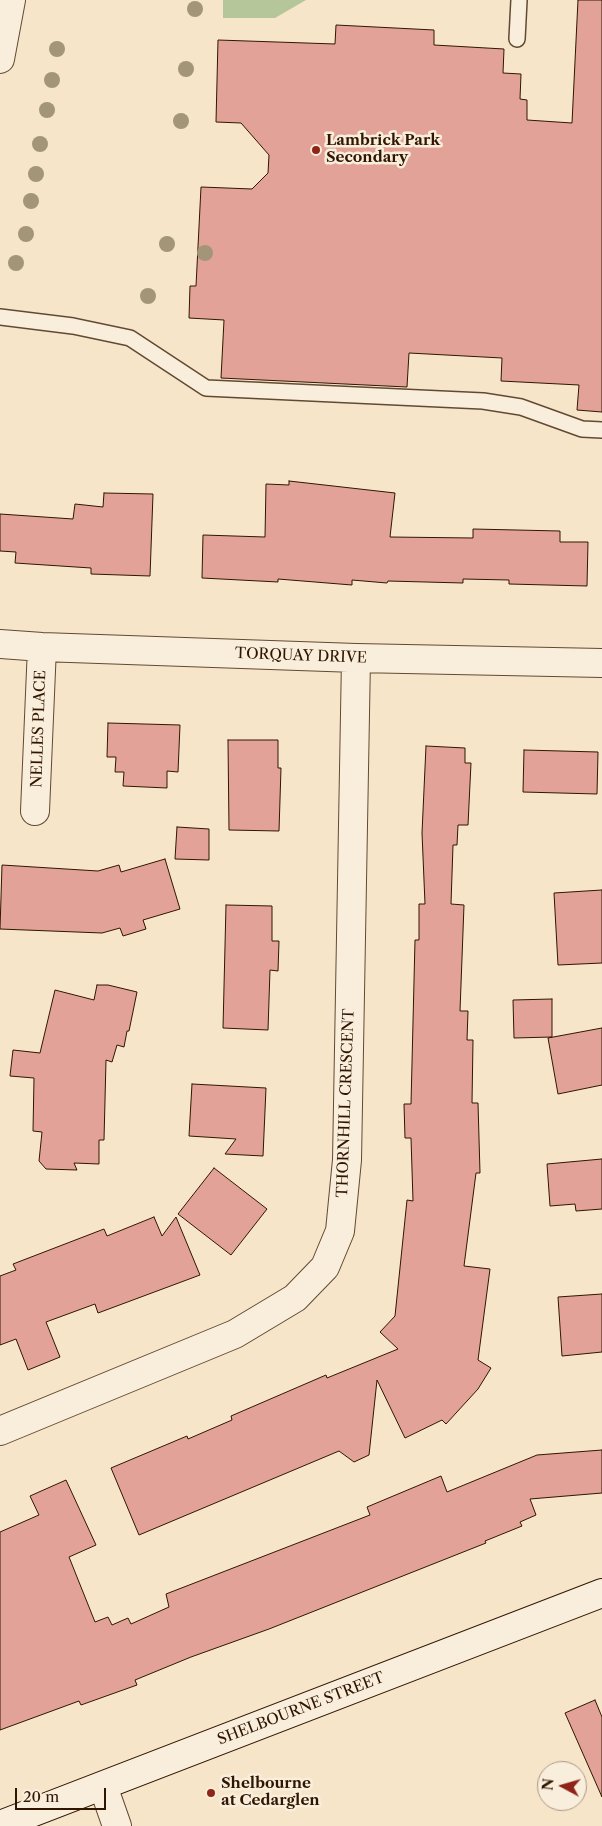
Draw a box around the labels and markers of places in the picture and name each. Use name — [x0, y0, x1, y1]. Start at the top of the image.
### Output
place label: Lambrick Park Secondary — [326, 132, 440, 167]
marker: Lambrick Park Secondary — [310, 144, 322, 156]
place label: Shelbourne at Cedarglen — [221, 1775, 320, 1810]
marker: Shelbourne at Cedarglen — [205, 1787, 217, 1799]

